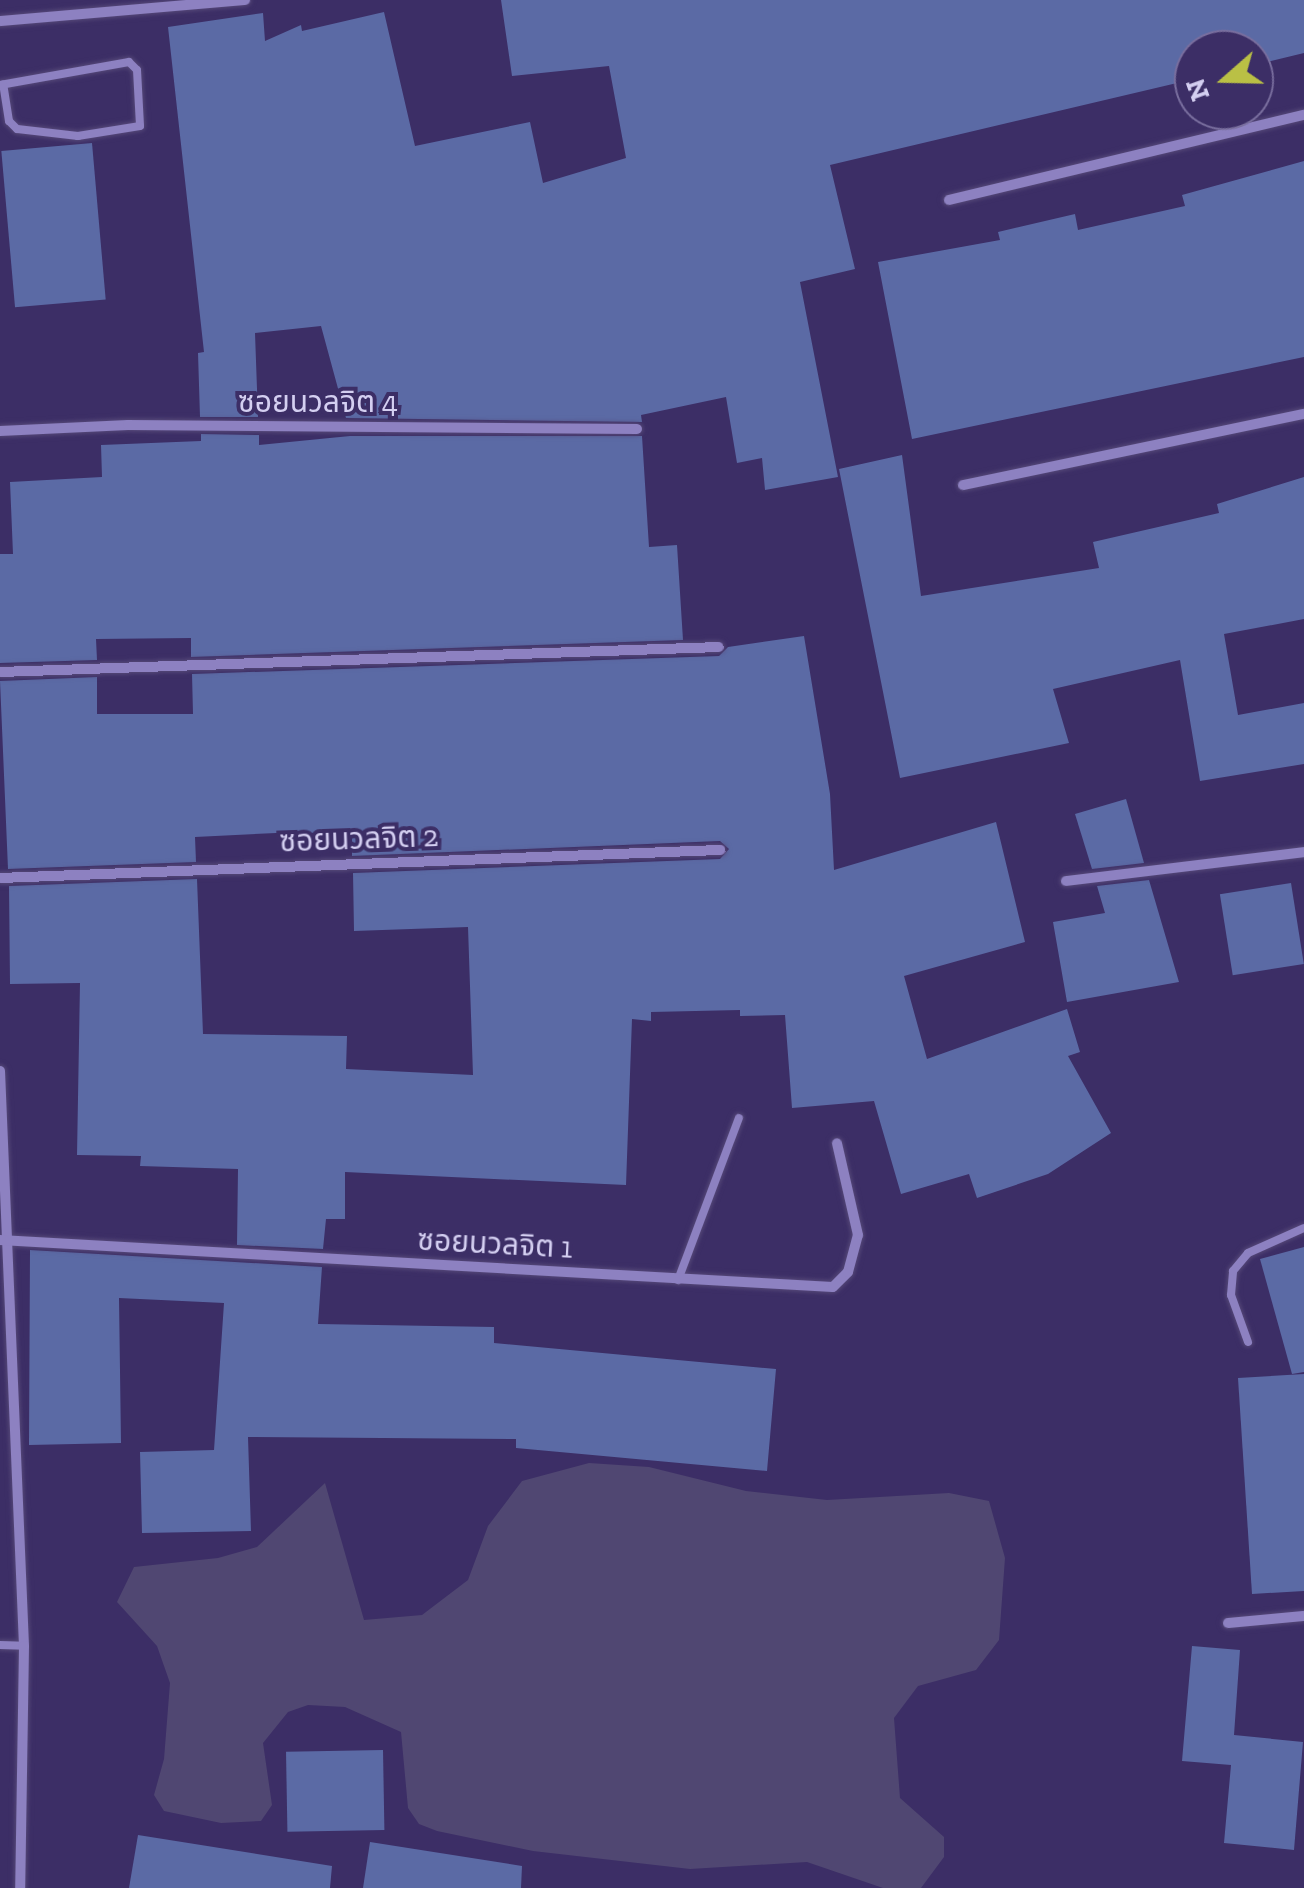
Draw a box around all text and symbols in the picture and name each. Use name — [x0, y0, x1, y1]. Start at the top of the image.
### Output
north arrow — [1174, 30, 1274, 130]
text: N — [1178, 74, 1216, 105]
street label: ซอยนวลจิต 4 — [238, 384, 398, 420]
street label: ซอยนวลจิต 2 — [279, 818, 439, 860]
street label: ซอยนวลจิต 1 — [416, 1222, 574, 1266]

